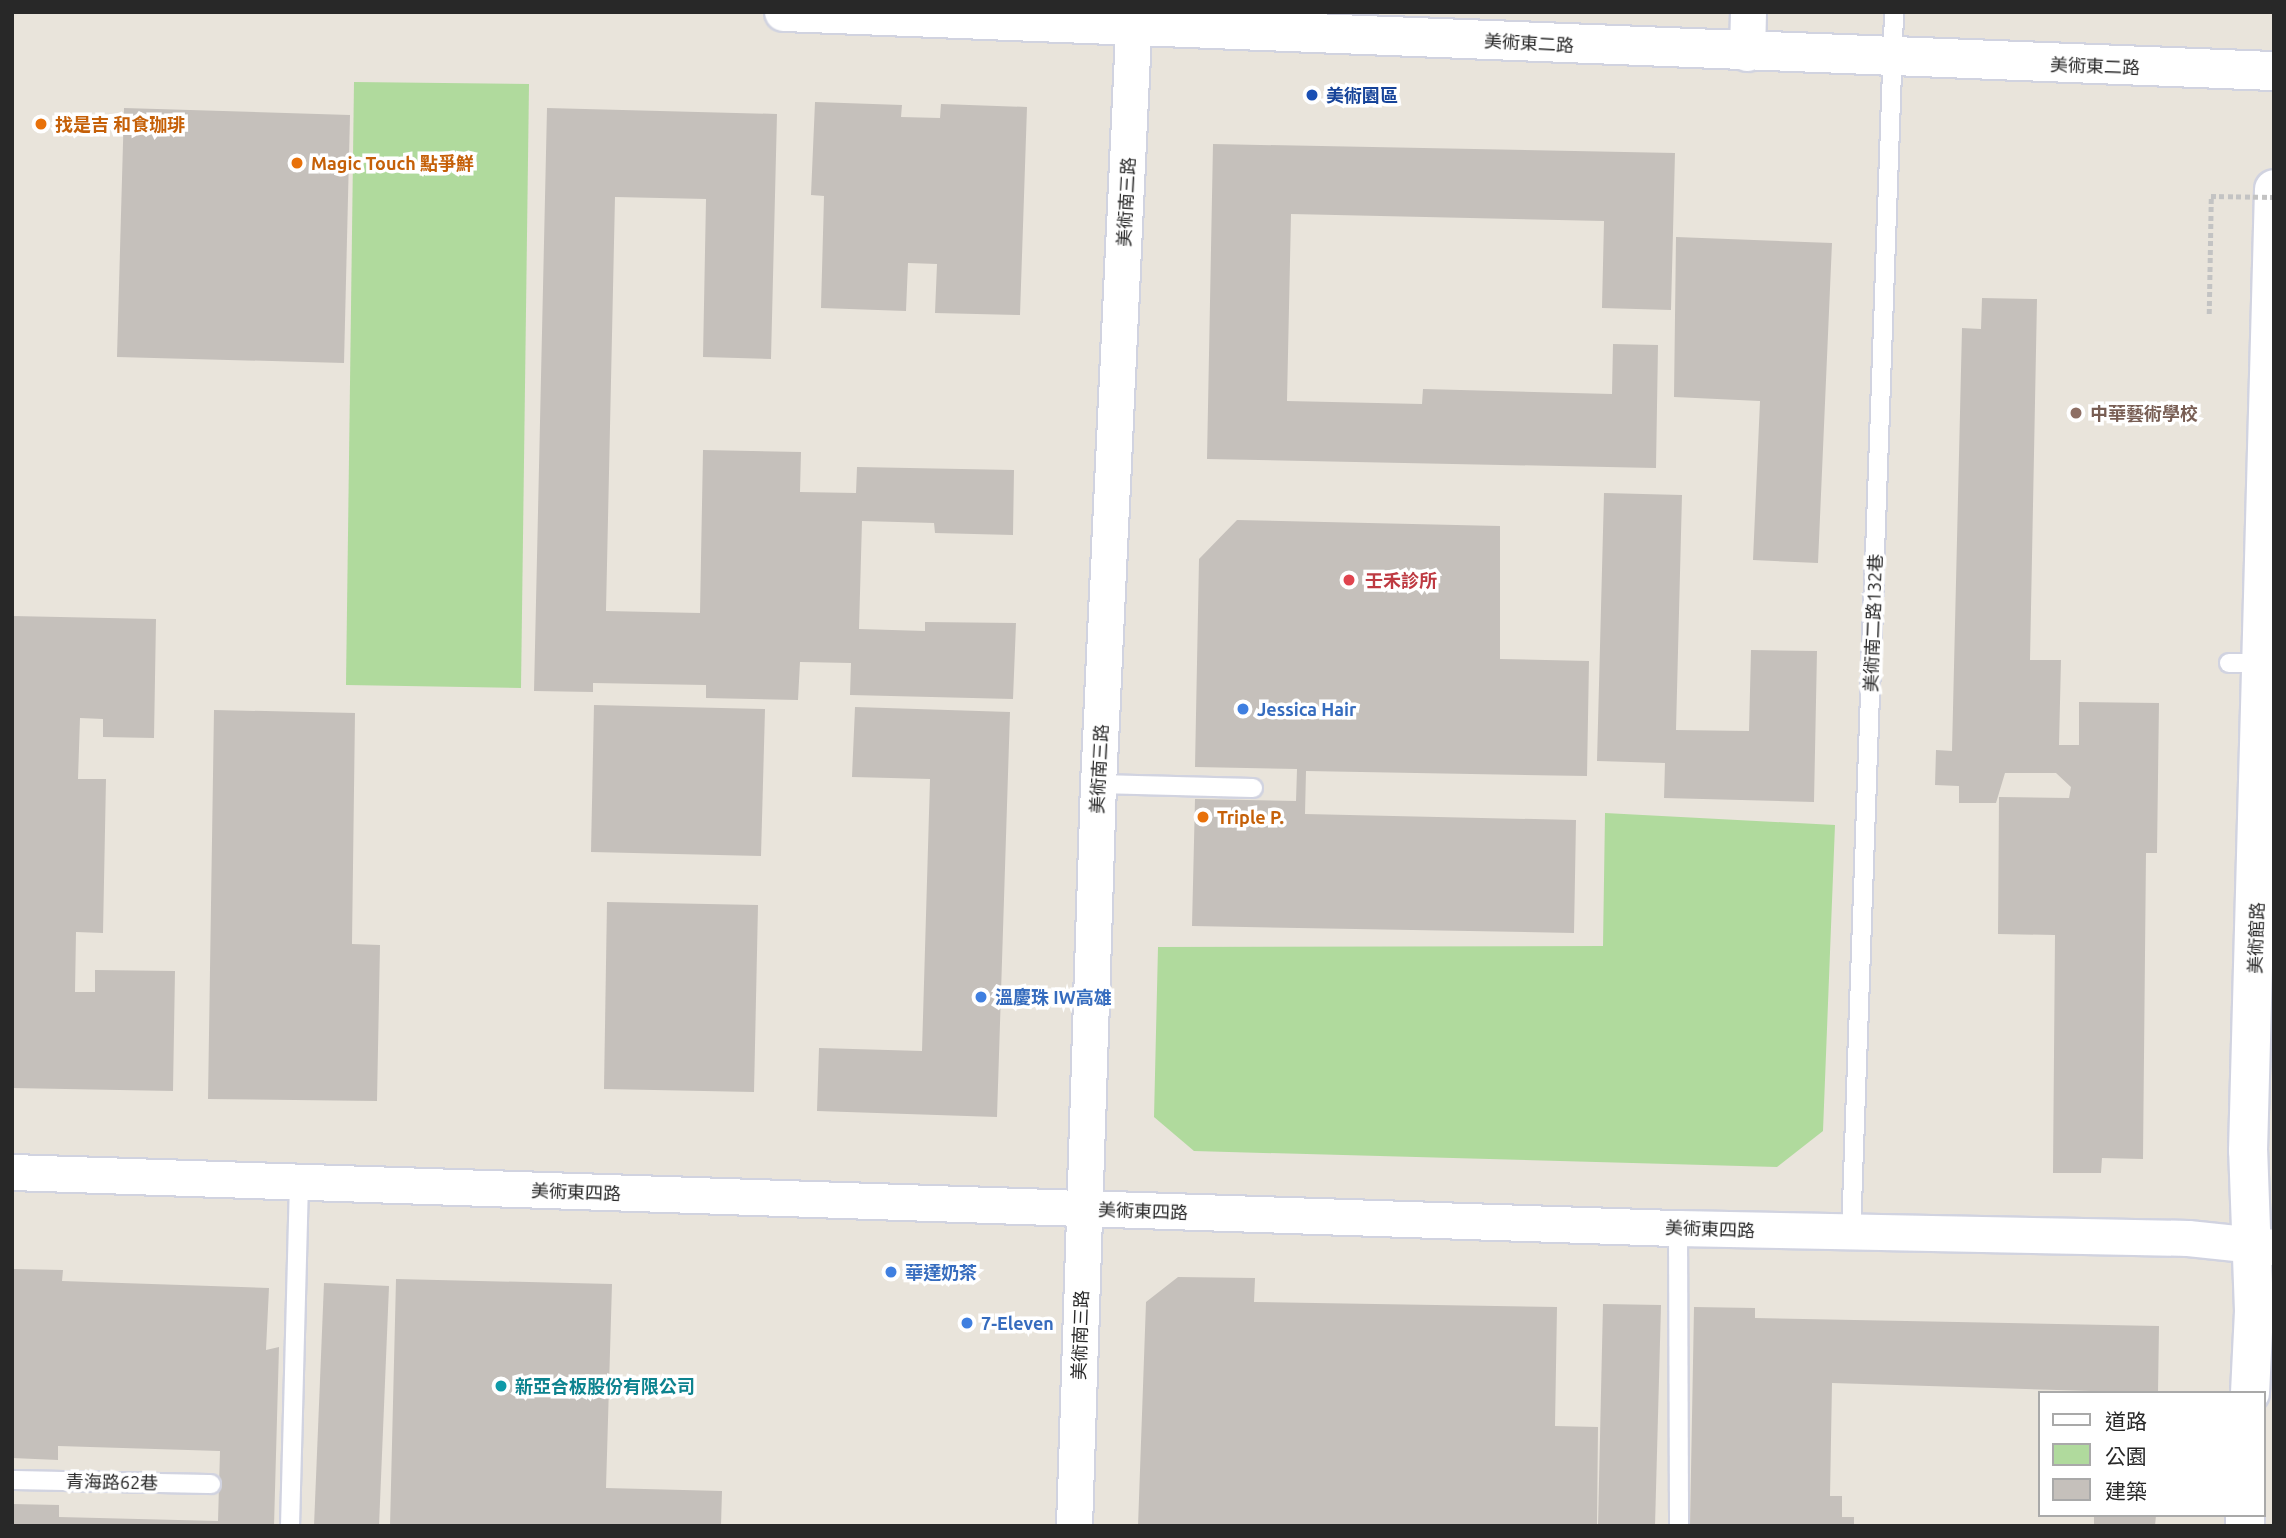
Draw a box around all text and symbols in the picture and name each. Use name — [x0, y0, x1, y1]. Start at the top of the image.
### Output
street label: 美術東二路 — [1483, 30, 1575, 56]
street label: 美術東二路 — [2050, 54, 2140, 78]
place label: 美術園區 — [1326, 84, 1398, 106]
marker: 美術園區 — [1304, 87, 1320, 103]
place label: 找是吉 和食珈琲 — [55, 113, 185, 135]
marker: 找是吉 和食珈琲 — [33, 116, 49, 132]
place label: Magic Touch 點爭鮮 — [311, 152, 474, 174]
marker: Magic Touch 點爭鮮 — [289, 155, 305, 171]
street label: 美術南三路 — [1113, 156, 1139, 248]
place label: 中華藝術學校 — [2090, 402, 2198, 424]
marker: 中華藝術學校 — [2068, 405, 2084, 421]
street label: 美術南二路132巷 — [1860, 553, 1886, 693]
place label: 壬禾診所 — [1365, 569, 1437, 591]
marker: 壬禾診所 — [1339, 570, 1359, 590]
place label: Jessica Hair — [1257, 698, 1356, 720]
marker: Jessica Hair — [1235, 701, 1251, 717]
street label: 美術南三路 — [1086, 723, 1112, 815]
place label: Triple P. — [1217, 806, 1284, 828]
marker: Triple P. — [1195, 809, 1211, 825]
street label: 美術館路 — [2244, 902, 2268, 974]
place label: 溫慶珠 IW高雄 — [995, 986, 1112, 1008]
marker: 溫慶珠 IW高雄 — [973, 989, 989, 1005]
street label: 美術東四路 — [531, 1180, 621, 1204]
street label: 美術東四路 — [1098, 1199, 1188, 1223]
street label: 美術東四路 — [1665, 1217, 1755, 1241]
place label: 華達奶茶 — [905, 1261, 977, 1283]
marker: 華達奶茶 — [883, 1264, 899, 1280]
street label: 美術南三路 — [1068, 1290, 1092, 1380]
place label: 7-Eleven — [981, 1312, 1054, 1334]
marker: 7-Eleven — [959, 1315, 975, 1331]
place label: 新亞合板股份有限公司 — [515, 1375, 695, 1397]
marker: 新亞合板股份有限公司 — [493, 1378, 509, 1394]
legend — [2038, 1391, 2265, 1517]
text: 道路 — [2105, 1409, 2147, 1433]
text: 公園 — [2105, 1444, 2147, 1468]
street label: 青海路62巷 — [66, 1470, 158, 1494]
text: 建築 — [2105, 1479, 2147, 1503]

